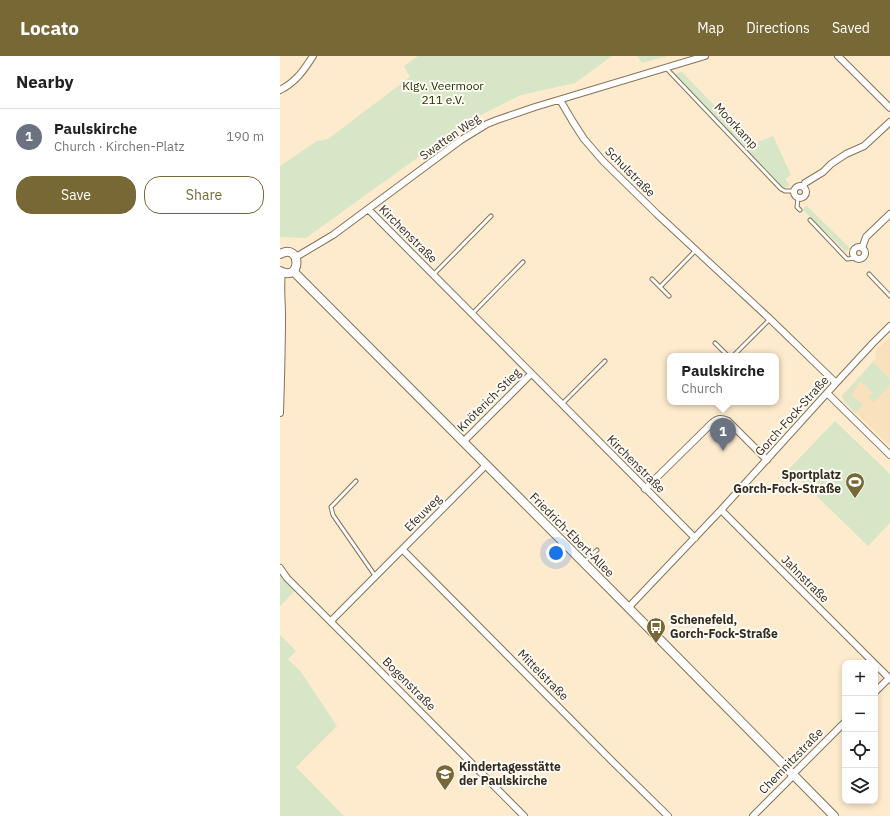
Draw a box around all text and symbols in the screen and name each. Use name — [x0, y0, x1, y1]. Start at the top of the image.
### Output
text: Locato — [20, 16, 79, 40]
text: Map — [697, 19, 724, 37]
text: Directions — [746, 19, 810, 37]
text: Saved — [832, 19, 870, 37]
text: Nearby — [16, 71, 74, 93]
park label: Klgv. Veermoor 211 e.V. — [402, 78, 484, 107]
street label: Moorkamp — [711, 99, 762, 152]
street label: Swatten Weg — [417, 110, 483, 163]
text: Paulskirche — [54, 119, 137, 138]
text: 1 — [25, 128, 33, 145]
text: 190 m — [226, 128, 264, 145]
text: Church · Kirchen-Platz — [54, 138, 185, 155]
street label: Schulstraße — [602, 143, 659, 200]
button: Save — [16, 176, 136, 214]
button: Share — [144, 176, 264, 214]
street label: Kirchenstraße — [376, 201, 441, 266]
popup — [667, 353, 779, 405]
text: Paulskirche — [681, 361, 765, 380]
street label: Knöterich-Stieg — [454, 364, 524, 435]
street label: Gorch-Fock-Straße — [752, 372, 832, 459]
text: Church — [681, 380, 723, 397]
pin: 1 — [710, 418, 736, 451]
street label: Kirchenstraße — [604, 431, 669, 496]
place label: Sportplatz Gorch-Fock-Straße — [733, 467, 841, 496]
sports icon: Sportplatz Gorch-Fock-Straße — [844, 471, 866, 499]
street label: Friedrich-Ebert-Allee — [527, 489, 618, 580]
street label: Efeuweg — [401, 490, 445, 534]
your location — [546, 543, 566, 563]
street label: Jahnstraße — [778, 552, 833, 606]
place label: Schenefeld, Gorch-Fock-Straße — [670, 612, 778, 641]
bus stop icon: Schenefeld, Gorch-Fock-Straße — [645, 616, 667, 644]
street label: Mittelstraße — [515, 646, 572, 704]
street label: Bogenstraße — [380, 654, 439, 714]
map controls — [842, 660, 878, 804]
button: + — [842, 660, 878, 696]
button: − — [842, 696, 878, 732]
street label: Chemnitzstraße — [755, 724, 826, 797]
button: locate — [842, 732, 878, 768]
place label: Kindertagesstätte der Paulskirche — [459, 759, 561, 788]
school or university icon: Kindertagesstätte der Paulskirche — [434, 763, 456, 791]
button: layers — [842, 768, 878, 804]

